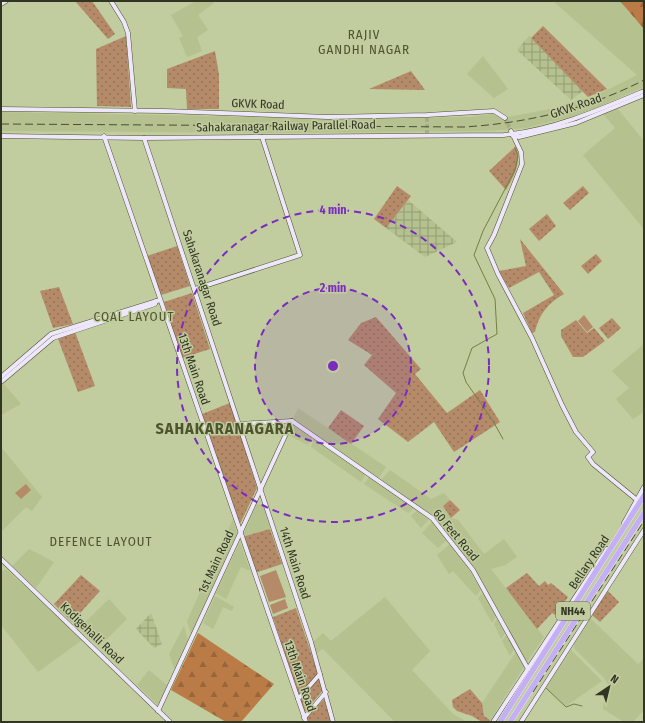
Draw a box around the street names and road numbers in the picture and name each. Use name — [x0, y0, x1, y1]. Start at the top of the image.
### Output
street label: GKVK Road — [548, 91, 604, 121]
street label: GKVK Road — [231, 96, 285, 112]
street label: Sahakaranagar Railway Parallel Road — [196, 117, 376, 135]
street label: Sahakaranagar Road — [180, 228, 224, 328]
street label: 13th Main Road — [175, 331, 213, 407]
street label: 60 Feet Road — [430, 506, 482, 564]
street label: 14th Main Road — [277, 525, 313, 601]
street label: 1st Main Road — [195, 528, 237, 596]
street label: Bellary Road — [566, 532, 612, 592]
street label: Kodigehalli Road — [57, 599, 127, 667]
road number: NH44 — [556, 602, 590, 620]
street label: 13th Main Road — [281, 638, 319, 714]

